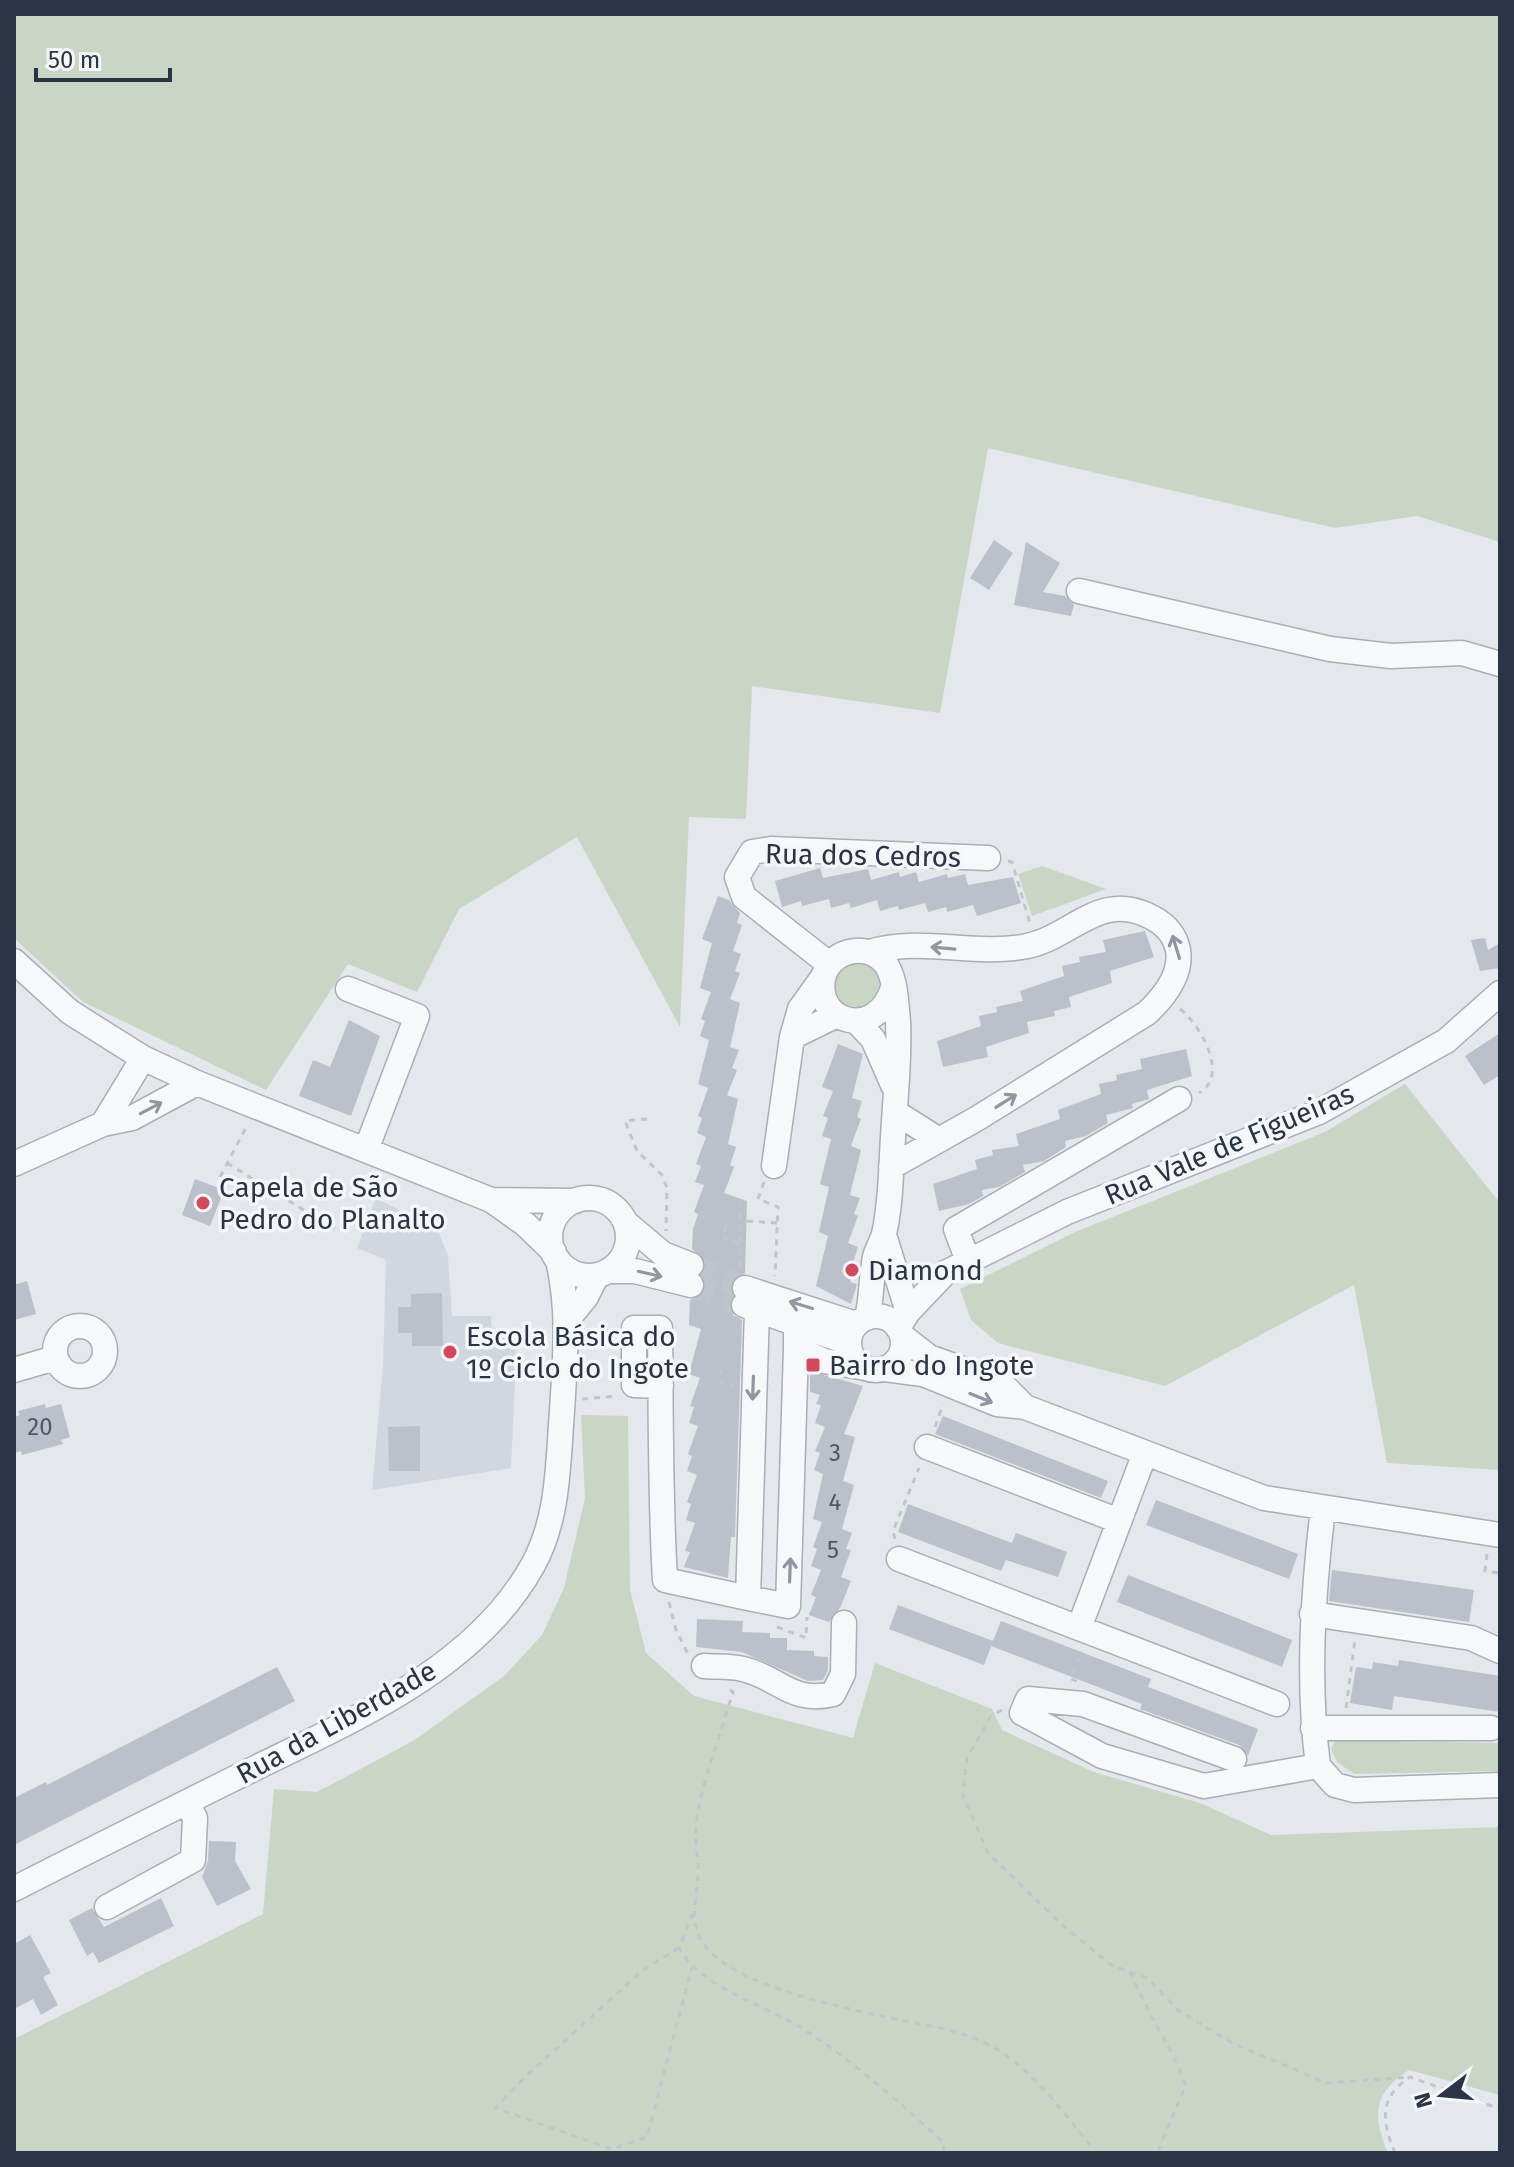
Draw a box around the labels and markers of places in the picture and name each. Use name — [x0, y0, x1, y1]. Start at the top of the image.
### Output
place label: Capela de São Pedro do Planalto — [219, 1171, 446, 1236]
marker: Capela de São Pedro do Planalto — [194, 1194, 212, 1212]
place label: Diamond — [868, 1254, 983, 1287]
marker: Diamond — [843, 1261, 861, 1279]
place label: Escola Básica do 1º Ciclo do Ingote — [466, 1320, 689, 1385]
marker: Escola Básica do 1º Ciclo do Ingote — [441, 1343, 459, 1361]
place label: Bairro do Ingote — [829, 1349, 1034, 1382]
marker: Bairro do Ingote — [804, 1356, 822, 1374]

